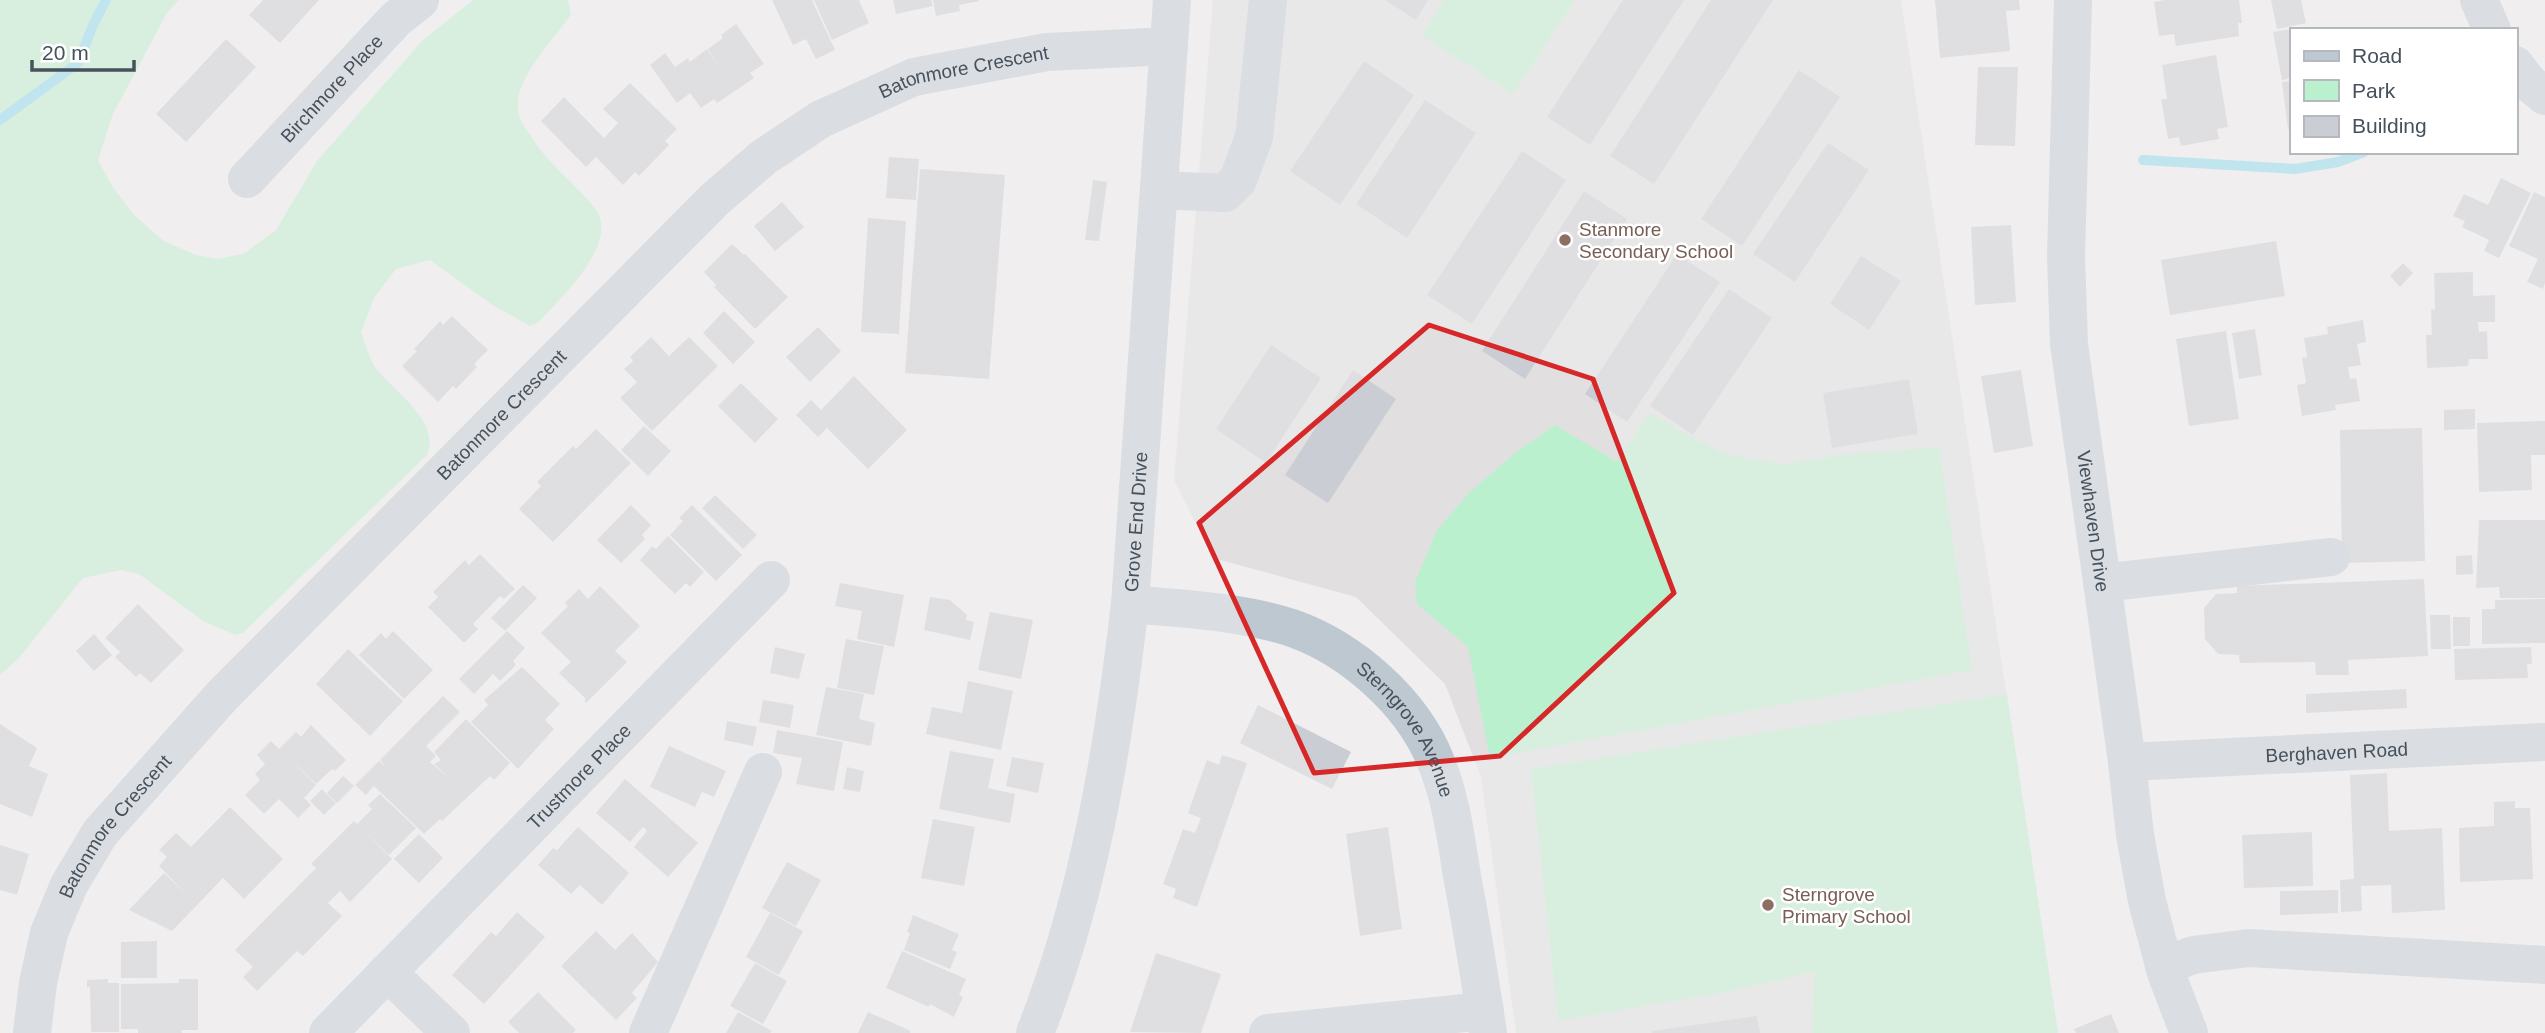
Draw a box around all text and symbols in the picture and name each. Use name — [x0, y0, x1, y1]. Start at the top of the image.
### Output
scale bar — [32, 28, 133, 72]
legend — [2290, 28, 2517, 154]
street label: Birchmore Place — [276, 30, 387, 146]
text: 20 m — [42, 41, 89, 64]
street label: Batonmore Crescent — [875, 41, 1051, 102]
text: Road — [2352, 44, 2402, 67]
text: Park — [2352, 79, 2396, 102]
text: Building — [2352, 114, 2427, 137]
place label: Stanmore Secondary School — [1579, 219, 1733, 262]
marker: Stanmore Secondary School — [1557, 232, 1573, 248]
street label: Batonmore Crescent — [432, 345, 571, 484]
street label: Viewhaven Drive — [2073, 449, 2114, 593]
street label: Grove End Drive — [1120, 451, 1151, 593]
street label: Sterngrove Avenue — [1353, 657, 1458, 799]
street label: Trustmore Place — [523, 719, 635, 833]
street label: Berghaven Road — [2265, 738, 2409, 766]
street label: Batonmore Crescent — [54, 750, 176, 901]
place label: Sterngrove Primary School — [1782, 884, 1911, 927]
marker: Sterngrove Primary School — [1760, 897, 1776, 913]

